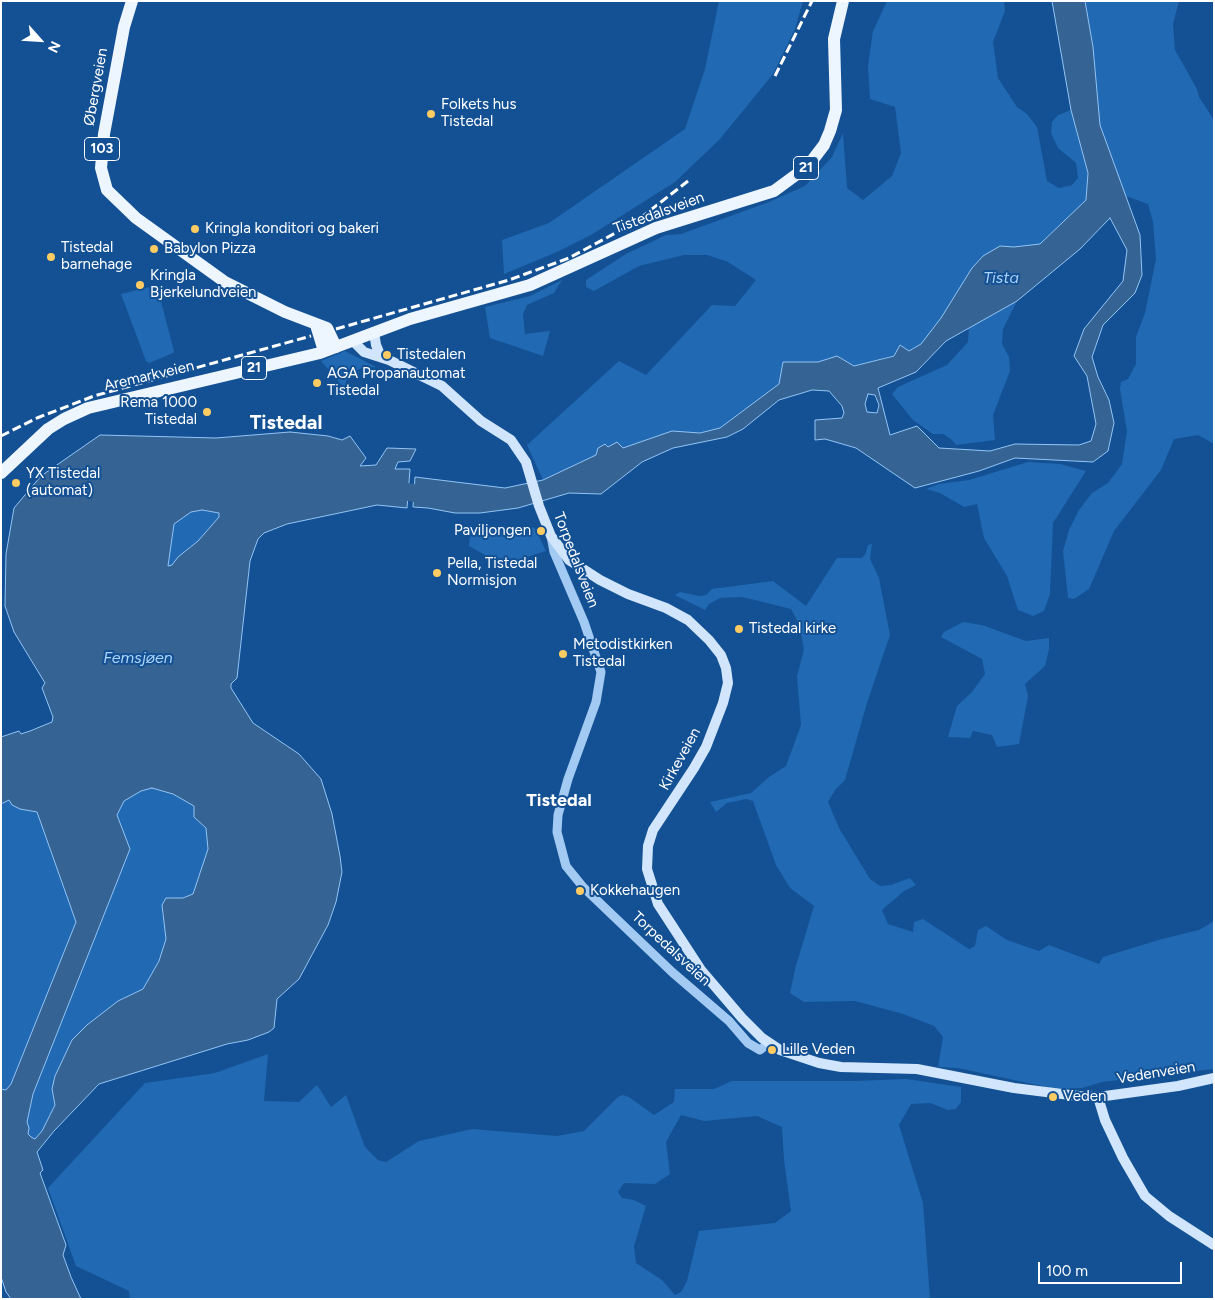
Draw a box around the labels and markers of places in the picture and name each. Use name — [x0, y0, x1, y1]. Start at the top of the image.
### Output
place label: Folkets hus Tistedal — [441, 96, 516, 131]
marker: Folkets hus Tistedal — [425, 108, 437, 120]
place label: Kringla konditori og bakeri — [205, 220, 379, 238]
marker: Kringla konditori og bakeri — [189, 223, 201, 235]
place label: Tistedal barnehage — [61, 239, 132, 274]
place label: Babylon Pizza — [164, 240, 256, 258]
marker: Babylon Pizza — [148, 243, 160, 255]
marker: Tistedal barnehage — [45, 251, 57, 263]
place label: Kringla Bjerkelundveien — [150, 267, 256, 302]
marker: Kringla Bjerkelundveien — [134, 279, 146, 291]
place label: Tistedalen — [397, 346, 466, 364]
marker: Tistedalen — [381, 349, 393, 361]
place label: AGA Propanautomat Tistedal — [327, 365, 466, 400]
marker: AGA Propanautomat Tistedal — [311, 377, 323, 389]
place label: Rema 1000 Tistedal — [120, 394, 197, 429]
marker: Rema 1000 Tistedal — [201, 406, 213, 418]
place label: YX Tistedal (automat) — [26, 465, 100, 500]
marker: YX Tistedal (automat) — [10, 477, 22, 489]
place label: Paviljongen — [454, 522, 531, 540]
marker: Paviljongen — [535, 525, 547, 537]
place label: Pella, Tistedal Normisjon — [447, 555, 537, 590]
marker: Pella, Tistedal Normisjon — [431, 567, 443, 579]
place label: Tistedal kirke — [749, 620, 836, 638]
marker: Tistedal kirke — [733, 623, 745, 635]
place label: Metodistkirken Tistedal — [573, 636, 673, 671]
marker: Metodistkirken Tistedal — [557, 648, 569, 660]
place label: Kokkehaugen — [590, 882, 680, 900]
marker: Kokkehaugen — [574, 885, 586, 897]
place label: Lille Veden — [782, 1041, 855, 1059]
marker: Lille Veden — [766, 1044, 778, 1056]
place label: Veden — [1063, 1088, 1106, 1106]
marker: Veden — [1047, 1091, 1059, 1103]

